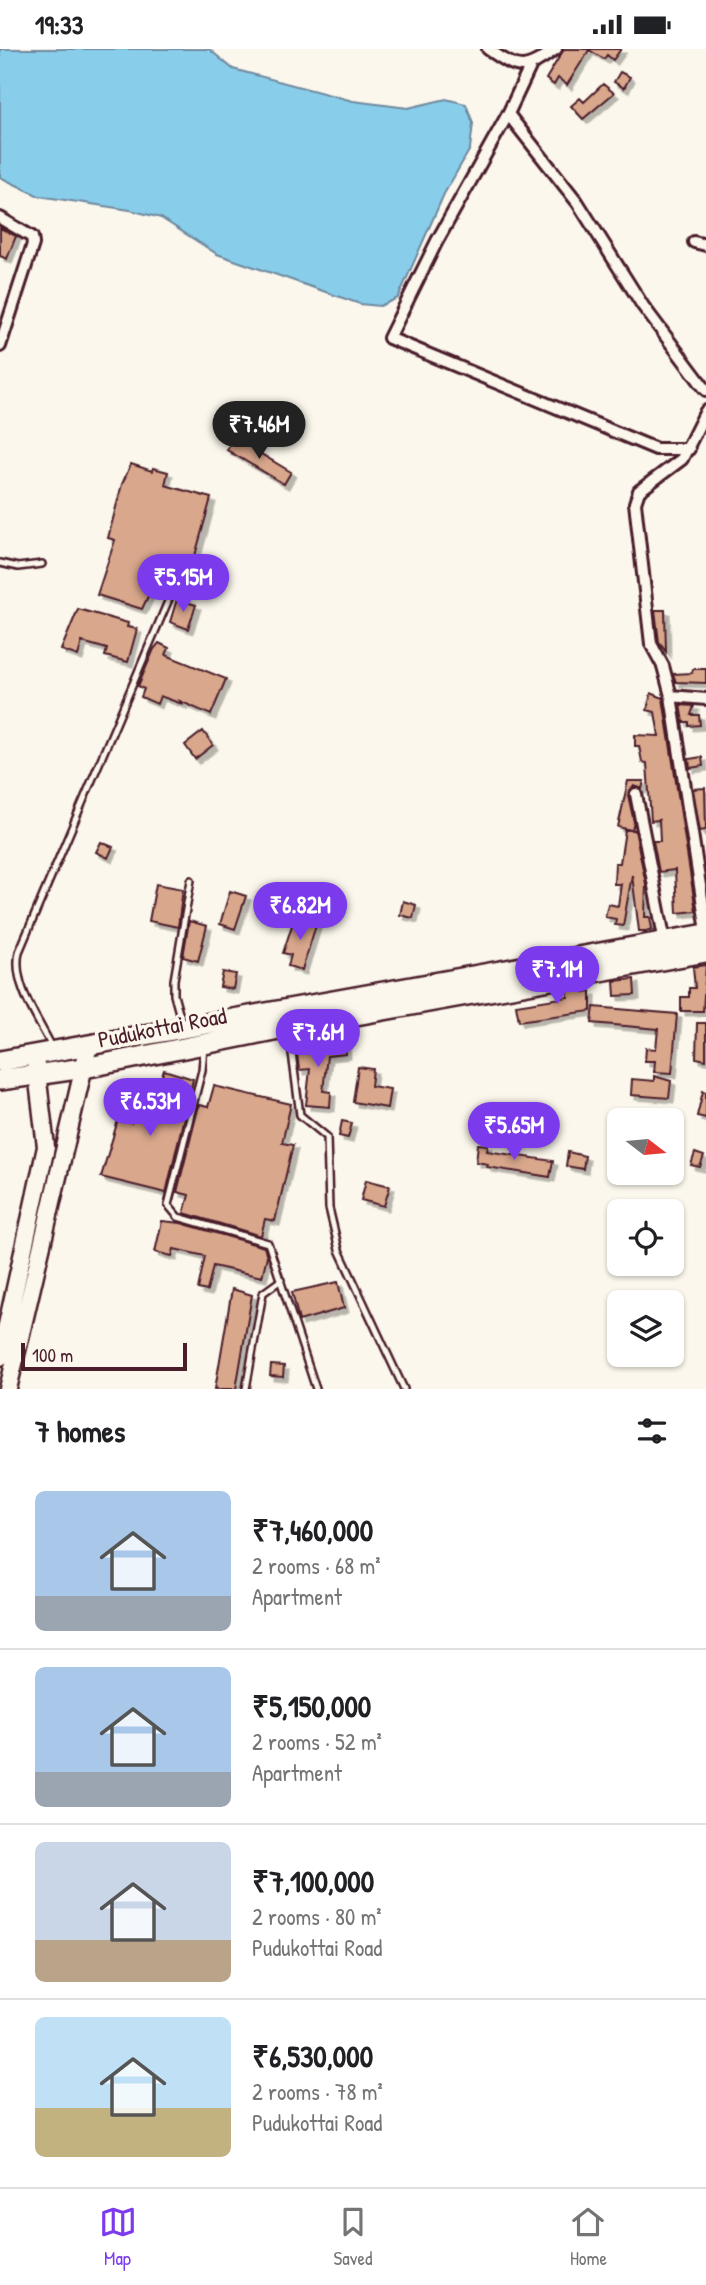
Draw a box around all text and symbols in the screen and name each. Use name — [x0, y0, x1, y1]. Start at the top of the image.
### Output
text: 19:33 — [35, 7, 83, 42]
pin: ₹7.46M — [202, 401, 316, 461]
text: ₹7.46M — [229, 408, 289, 439]
pin: ₹5.15M — [126, 554, 240, 614]
text: ₹5.15M — [153, 561, 213, 592]
pin: ₹6.82M — [243, 883, 357, 942]
text: ₹6.82M — [269, 889, 331, 920]
pin: ₹7.1M — [508, 947, 606, 1006]
text: ₹7.1M — [531, 953, 583, 984]
street label: Pudukottai Road — [95, 999, 229, 1055]
pin: ₹7.6M — [269, 1009, 367, 1069]
text: ₹7.6M — [292, 1016, 344, 1047]
pin: ₹6.53M — [93, 1079, 207, 1138]
text: ₹6.53M — [120, 1085, 180, 1116]
pin: ₹5.65M — [457, 1103, 571, 1162]
north arrow — [607, 1108, 684, 1185]
map controls — [607, 1108, 684, 1367]
text: ₹5.65M — [484, 1109, 544, 1140]
button: locate — [607, 1199, 684, 1276]
button: layers — [607, 1290, 684, 1367]
scale bar — [21, 1340, 187, 1372]
text: 100 m — [32, 1342, 73, 1368]
text: 7 homes — [35, 1411, 125, 1451]
icon: filters — [633, 1412, 671, 1450]
text: ₹7,460,000 — [252, 1510, 373, 1550]
icon: home — [91, 1519, 175, 1603]
text: 2 rooms · 68 m² — [252, 1550, 380, 1581]
text: Apartment — [252, 1581, 342, 1612]
text: ₹5,150,000 — [252, 1686, 371, 1726]
icon: home — [91, 1695, 175, 1779]
text: 2 rooms · 52 m² — [252, 1726, 382, 1757]
text: Apartment — [252, 1757, 342, 1788]
text: ₹7,100,000 — [252, 1861, 374, 1901]
icon: home — [91, 1870, 175, 1954]
text: 2 rooms · 80 m² — [252, 1901, 382, 1932]
text: Pudukottai Road — [252, 1932, 382, 1963]
text: ₹6,530,000 — [252, 2036, 373, 2076]
icon: home — [91, 2045, 175, 2129]
text: 2 rooms · 78 m² — [252, 2076, 383, 2107]
text: Pudukottai Road — [252, 2107, 382, 2138]
tab: Map — [99, 2203, 137, 2271]
tab: Saved — [334, 2203, 372, 2271]
tab: Home — [569, 2203, 607, 2271]

